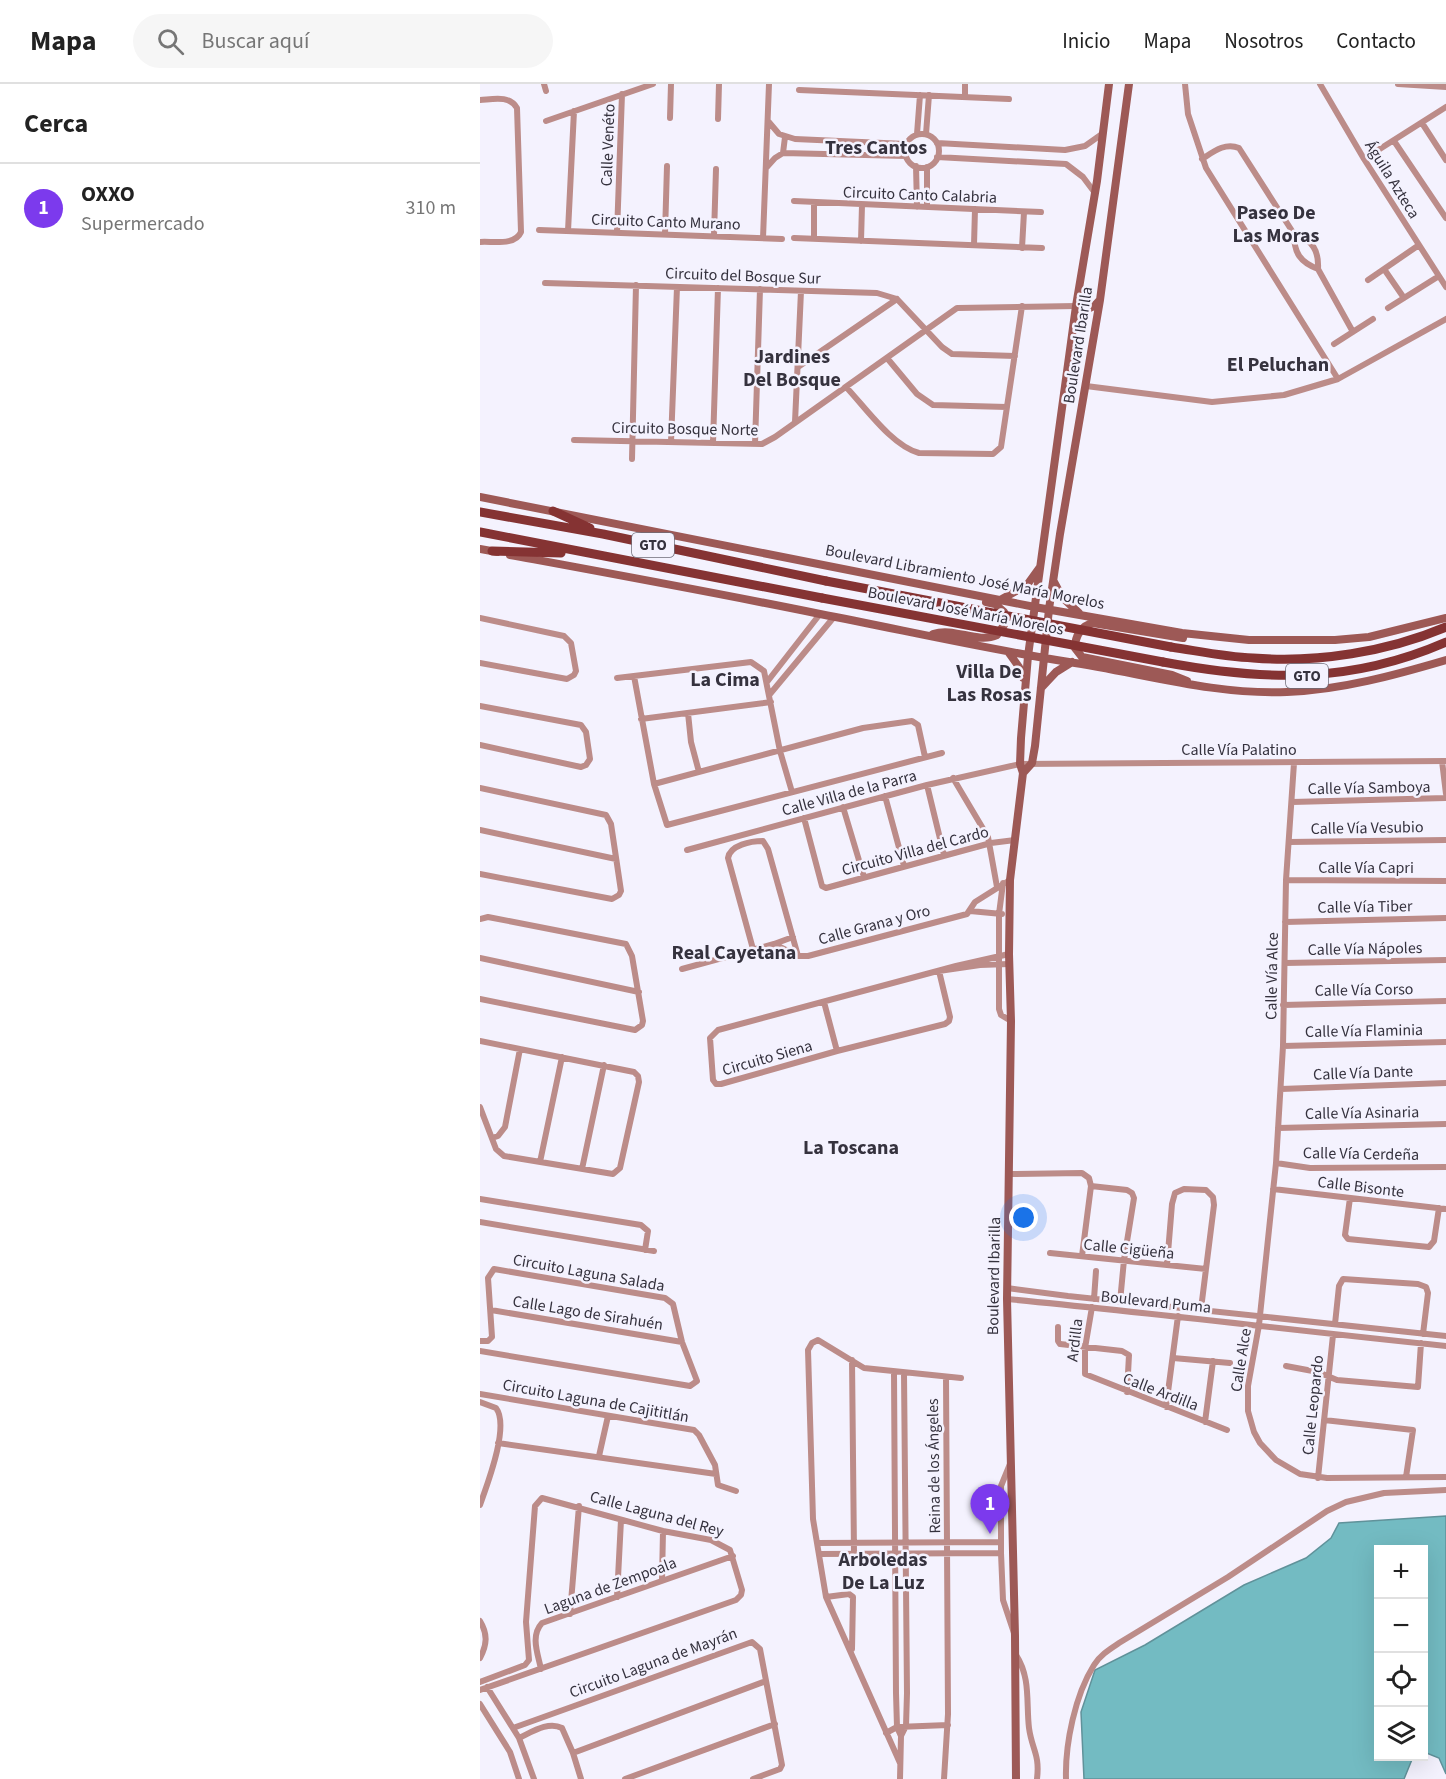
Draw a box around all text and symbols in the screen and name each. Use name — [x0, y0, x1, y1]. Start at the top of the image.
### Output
search box — [133, 14, 553, 68]
text: Mapa — [30, 21, 97, 61]
icon: search — [154, 25, 187, 58]
text: Buscar aquí — [202, 25, 309, 57]
text: Inicio — [1062, 26, 1110, 56]
text: Mapa — [1143, 26, 1191, 56]
text: Nosotros — [1224, 26, 1303, 56]
text: Contacto — [1336, 26, 1416, 56]
street label: Calle Venéto — [596, 103, 620, 187]
text: Cerca — [24, 105, 88, 142]
district label: Tres Cantos — [825, 134, 927, 162]
street label: Águila Azteca — [1359, 136, 1425, 223]
text: OXXO — [81, 178, 135, 210]
street label: Circuito Canto Calabria — [843, 181, 997, 209]
text: 1 — [38, 194, 49, 222]
text: 310 m — [406, 194, 456, 222]
district label: Paseo De Las Moras — [1233, 199, 1320, 250]
street label: Circuito Canto Murano — [591, 208, 741, 236]
text: Supermercado — [81, 210, 205, 238]
street label: Circuito del Bosque Sur — [665, 262, 822, 290]
street label: Boulevard Ibarilla — [1058, 285, 1098, 405]
district label: Jardines Del Bosque — [743, 343, 841, 394]
district label: El Peluchan — [1227, 351, 1329, 379]
street label: Circuito Bosque Norte — [611, 417, 759, 441]
road number: GTO — [632, 533, 674, 557]
street label: Boulevard Libramiento José María Morelos — [823, 539, 1107, 615]
street label: Boulevard José María Morelos — [866, 581, 1066, 641]
district label: Villa De Las Rosas — [946, 658, 1032, 709]
road number: GTO — [1286, 664, 1328, 688]
district label: La Cima — [690, 666, 760, 694]
street label: Calle Vía Palatino — [1181, 739, 1297, 761]
street label: Calle Villa de la Parra — [779, 764, 919, 822]
street label: Calle Vía Samboya — [1307, 776, 1431, 800]
street label: Calle Vía Vesubio — [1310, 816, 1424, 840]
street label: Circuito Villa del Cardo — [839, 821, 991, 881]
street label: Calle Vía Capri — [1318, 857, 1414, 879]
street label: Calle Vía Tiber — [1317, 895, 1413, 919]
street label: Calle Grana y Oro — [816, 899, 933, 950]
street label: Calle Vía Alce — [1260, 932, 1284, 1020]
street label: Calle Vía Nápoles — [1307, 937, 1423, 961]
district label: Real Cayetana — [672, 939, 796, 967]
street label: Calle Vía Corso — [1314, 978, 1414, 1002]
street label: Calle Vía Flaminia — [1305, 1019, 1423, 1043]
street label: Circuito Siena — [720, 1035, 815, 1081]
street label: Calle Vía Dante — [1313, 1060, 1413, 1086]
street label: Calle Vía Asinaria — [1305, 1101, 1419, 1125]
district label: La Toscana — [803, 1134, 899, 1162]
street label: Calle Vía Cerdeña — [1303, 1142, 1419, 1166]
street label: Calle Bisonte — [1316, 1171, 1406, 1203]
your location — [1009, 1203, 1038, 1232]
street label: Boulevard Ibarilla — [982, 1217, 1006, 1335]
street label: Calle Cigüeña — [1082, 1233, 1175, 1265]
street label: Circuito Laguna Salada — [511, 1249, 666, 1297]
street label: Boulevard Puma — [1100, 1285, 1212, 1319]
street label: Calle Lago de Sirahuén — [511, 1290, 665, 1336]
street label: Ardilla — [1061, 1317, 1089, 1363]
street label: Calle Alce — [1225, 1327, 1257, 1394]
street label: Calle Leopardo — [1297, 1354, 1329, 1456]
street label: Calle Ardilla — [1120, 1367, 1202, 1416]
street label: Circuito Laguna de Cajititlán — [501, 1374, 691, 1428]
street label: Reina de los Ángeles — [922, 1398, 946, 1534]
pin: 1 — [970, 1484, 1010, 1534]
street label: Calle Laguna del Rey — [587, 1486, 727, 1543]
map controls — [1374, 1545, 1428, 1761]
button: + — [1374, 1545, 1428, 1599]
district label: Arboledas De La Luz — [838, 1546, 928, 1597]
street label: Laguna de Zempoala — [541, 1552, 680, 1620]
button: − — [1374, 1599, 1428, 1653]
street label: Circuito Laguna de Mayrán — [566, 1622, 740, 1704]
button: locate — [1374, 1653, 1428, 1707]
button: layers — [1374, 1707, 1428, 1761]

